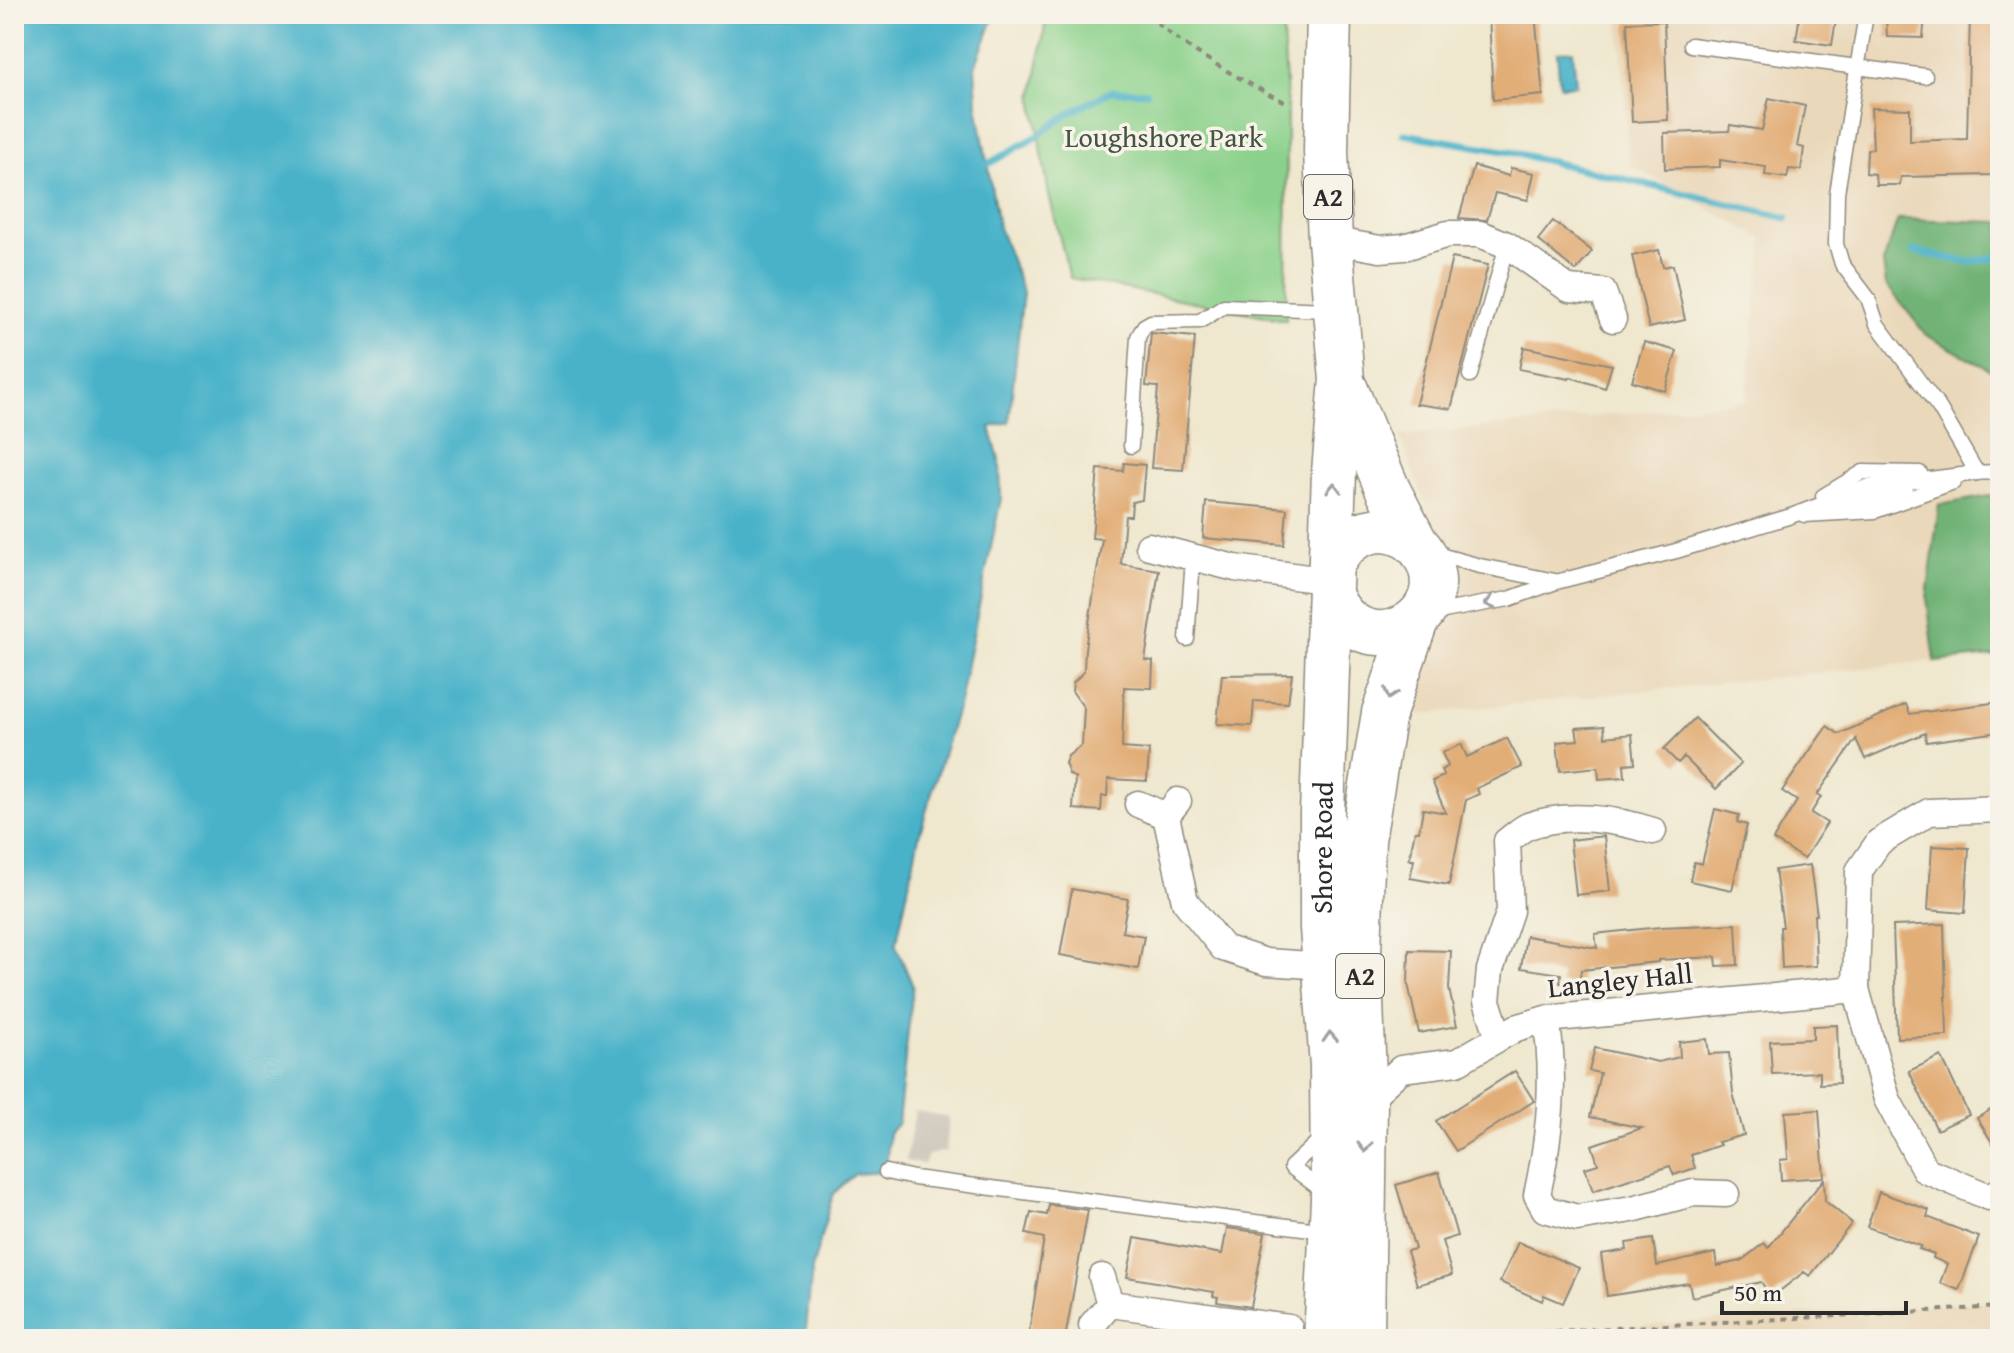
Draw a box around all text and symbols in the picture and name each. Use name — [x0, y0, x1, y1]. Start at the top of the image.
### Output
park label: Loughshore Park — [1065, 116, 1264, 157]
road number: A2 — [1304, 175, 1352, 219]
one-way arrow — [1325, 481, 1342, 494]
one-way arrow — [1484, 594, 1498, 611]
one-way arrow — [1384, 686, 1400, 700]
street label: Shore Road — [1301, 780, 1343, 914]
street label: Langley Hall — [1546, 952, 1694, 1007]
road number: A2 — [1336, 954, 1384, 998]
one-way arrow — [1322, 1030, 1339, 1043]
one-way arrow — [1356, 1141, 1374, 1154]
scale bar — [1722, 1265, 1906, 1315]
text: 50 m — [1734, 1275, 1782, 1310]

